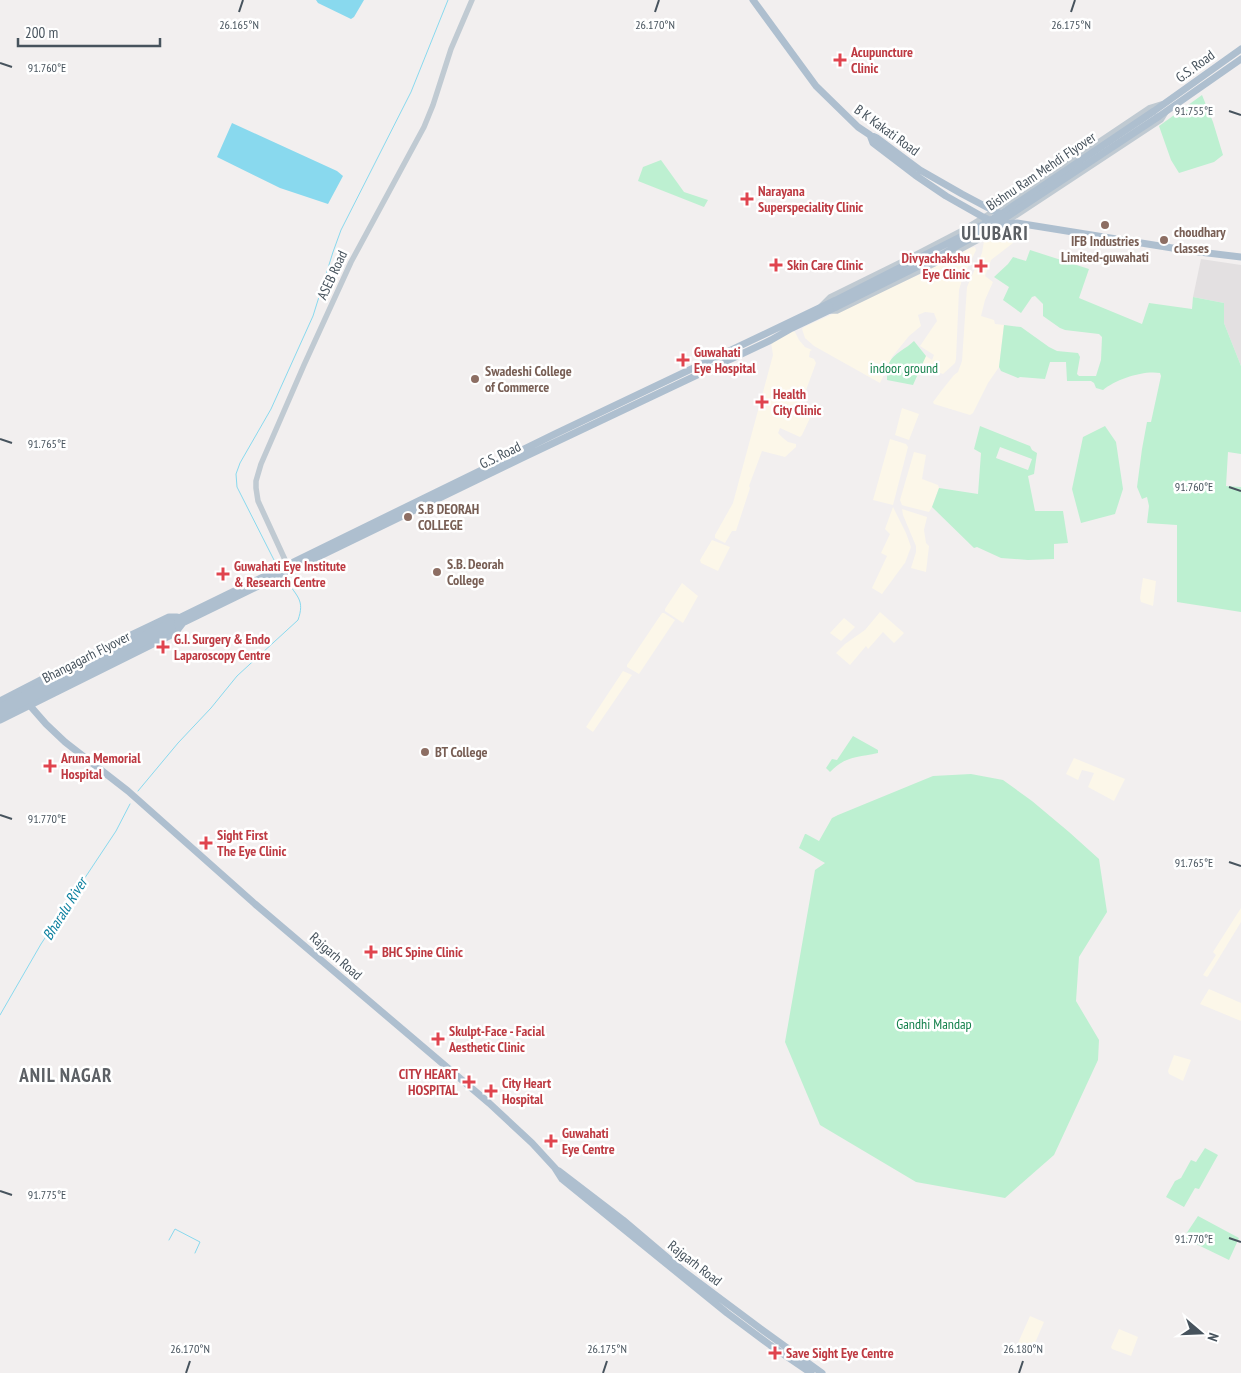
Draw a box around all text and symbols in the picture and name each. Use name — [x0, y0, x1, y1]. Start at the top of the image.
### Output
scale bar — [18, 15, 160, 47]
text: 26.165°N — [219, 17, 259, 32]
text: 26.170°N — [635, 17, 675, 32]
text: 26.175°N — [1051, 17, 1091, 32]
text: 200 m — [25, 23, 58, 42]
place label: Acupuncture Clinic — [850, 43, 913, 77]
street label: G.S. Road — [1172, 46, 1218, 86]
marker: Acupuncture Clinic — [833, 53, 847, 67]
text: 91.760°E — [28, 60, 66, 75]
street label: B K Kakati Road — [851, 100, 923, 160]
text: 91.755°E — [1175, 103, 1213, 118]
street label: Bishnu Ram Mehdi Flyover — [983, 128, 1099, 214]
place label: Narayana Superspeciality Clinic — [758, 182, 863, 216]
marker: Narayana Superspeciality Clinic — [740, 192, 754, 206]
marker: IFB Industries Limited-guwahati — [1099, 219, 1111, 231]
district label: ULUBARI — [961, 221, 1029, 245]
place label: choudhary classes — [1174, 223, 1226, 257]
place label: IFB Industries Limited-guwahati — [1061, 232, 1149, 266]
marker: choudhary classes — [1158, 234, 1170, 246]
street label: ASEB Road — [313, 248, 351, 302]
place label: Divyachakshu Eye Clinic — [902, 249, 970, 283]
place label: Skin Care Clinic — [787, 256, 863, 274]
marker: Skin Care Clinic — [769, 258, 783, 272]
marker: Divyachakshu Eye Clinic — [974, 259, 988, 273]
place label: Guwahati Eye Hospital — [694, 343, 756, 377]
marker: Guwahati Eye Hospital — [676, 353, 690, 367]
park label: indoor ground — [870, 359, 938, 377]
place label: Swadeshi College of Commerce — [485, 362, 572, 396]
marker: Swadeshi College of Commerce — [469, 373, 481, 385]
place label: Health City Clinic — [773, 385, 822, 419]
marker: Health City Clinic — [755, 395, 769, 409]
text: 91.765°E — [28, 436, 66, 451]
street label: G.S. Road — [476, 437, 524, 473]
text: 91.760°E — [1175, 479, 1213, 494]
place label: S.B DEORAH COLLEGE — [418, 500, 479, 534]
marker: S.B DEORAH COLLEGE — [402, 511, 414, 523]
place label: S.B. Deorah College — [447, 555, 504, 589]
place label: Guwahati Eye Institute & Research Centre — [234, 557, 346, 591]
marker: S.B. Deorah College — [431, 566, 443, 578]
marker: Guwahati Eye Institute & Research Centre — [216, 567, 230, 581]
street label: Bhangagarh Flyover — [39, 627, 133, 687]
place label: G.I. Surgery & Endo Laparoscopy Centre — [174, 630, 270, 664]
marker: G.I. Surgery & Endo Laparoscopy Centre — [156, 640, 170, 654]
place label: BT College — [435, 743, 488, 761]
marker: BT College — [419, 746, 431, 758]
place label: Aruna Memorial Hospital — [60, 749, 141, 783]
marker: Aruna Memorial Hospital — [43, 759, 57, 773]
text: 91.770°E — [28, 811, 66, 826]
place label: Sight First The Eye Clinic — [217, 826, 286, 860]
marker: Sight First The Eye Clinic — [199, 836, 213, 850]
text: 91.765°E — [1175, 855, 1213, 870]
water label: Bharalu River — [38, 873, 92, 943]
street label: Rajgarh Road — [306, 928, 366, 984]
place label: BHC Spine Clinic — [382, 943, 463, 961]
marker: BHC Spine Clinic — [364, 945, 378, 959]
park label: Gandhi Mandap — [896, 1015, 972, 1033]
place label: Skulpt-Face - Facial Aesthetic Clinic — [448, 1022, 545, 1056]
marker: Skulpt-Face - Facial Aesthetic Clinic — [431, 1032, 445, 1046]
district label: ANIL NAGAR — [18, 1063, 113, 1087]
place label: CITY HEART HOSPITAL — [399, 1065, 458, 1099]
place label: City Heart Hospital — [502, 1074, 551, 1108]
marker: CITY HEART HOSPITAL — [462, 1075, 476, 1089]
marker: City Heart Hospital — [484, 1084, 498, 1098]
place label: Guwahati Eye Centre — [562, 1124, 615, 1158]
marker: Guwahati Eye Centre — [544, 1134, 558, 1148]
text: 91.775°E — [28, 1187, 66, 1202]
text: 91.770°E — [1175, 1231, 1213, 1246]
street label: Rajgarh Road — [664, 1236, 726, 1290]
north arrow — [1176, 1308, 1226, 1358]
text: N — [1204, 1331, 1223, 1344]
text: 26.170°N — [170, 1341, 210, 1356]
text: 26.175°N — [587, 1341, 627, 1356]
text: 26.180°N — [1003, 1341, 1043, 1356]
place label: Save Sight Eye Centre — [786, 1344, 894, 1362]
marker: Save Sight Eye Centre — [768, 1346, 782, 1360]

